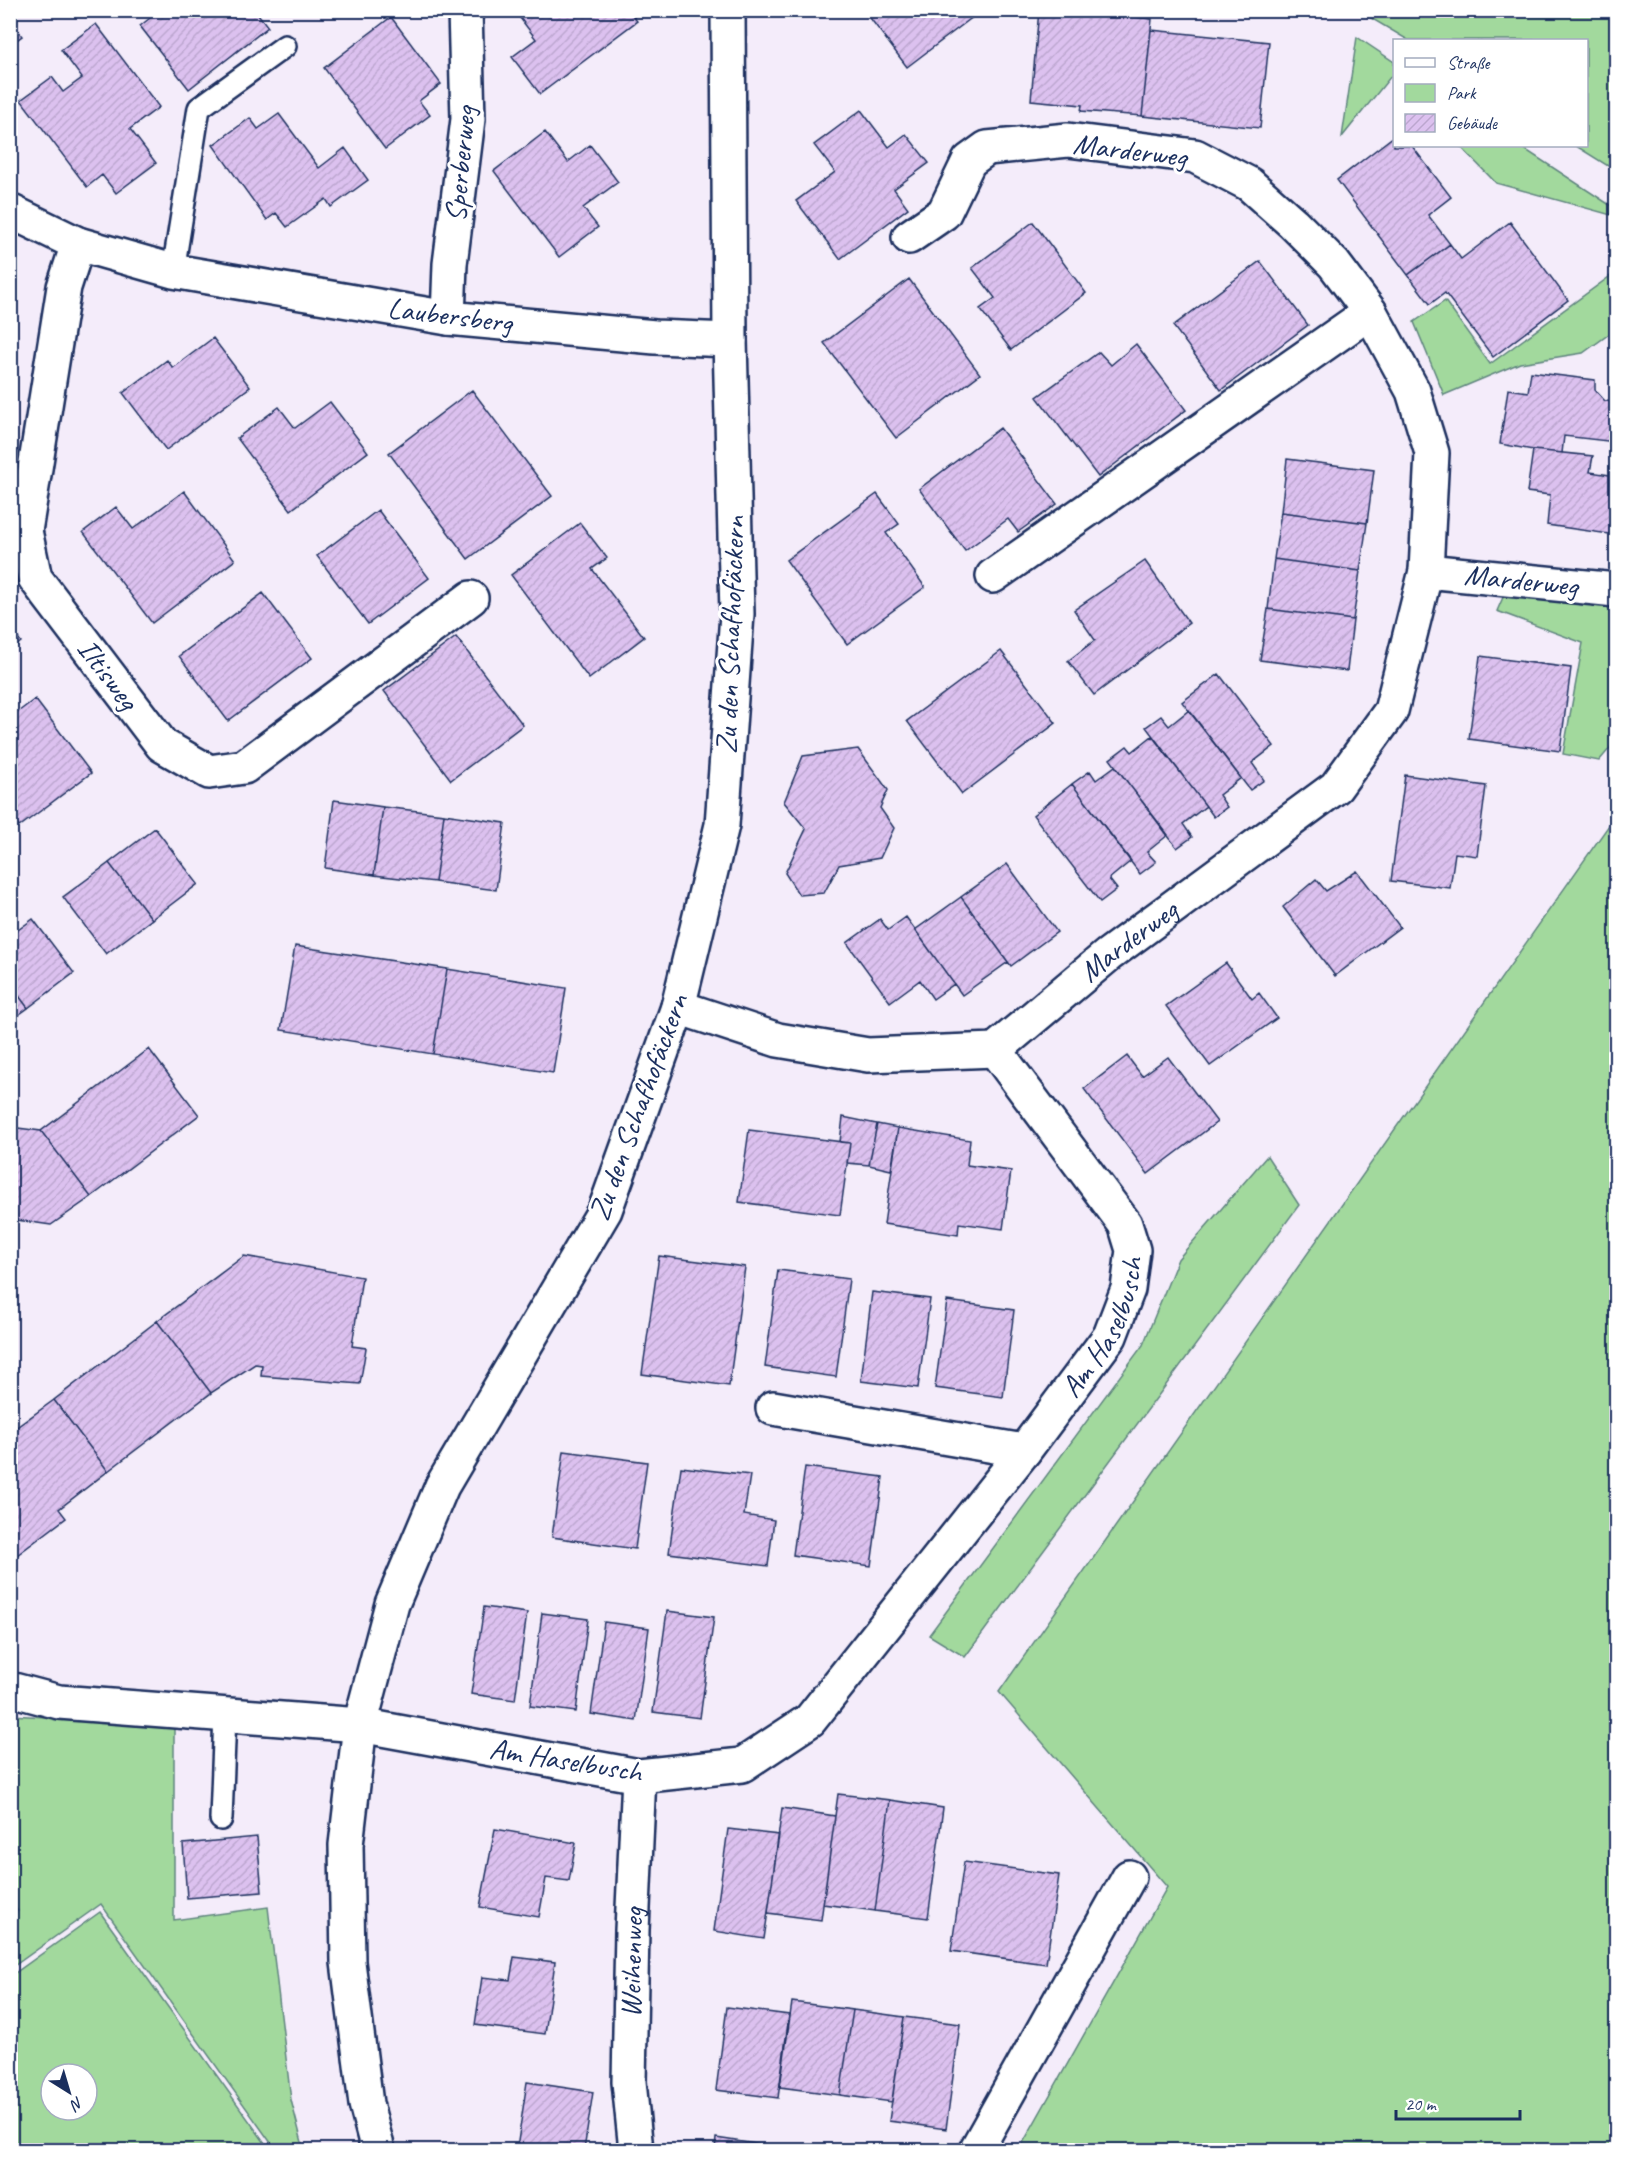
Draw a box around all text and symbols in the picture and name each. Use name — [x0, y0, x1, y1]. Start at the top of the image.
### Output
legend — [1393, 39, 1588, 147]
text: Straße — [1447, 52, 1491, 74]
text: Park — [1447, 82, 1477, 104]
street label: Sperberweg — [436, 102, 484, 223]
text: Gebäude — [1447, 112, 1498, 134]
street label: Marderweg — [1071, 124, 1191, 176]
street label: Laubersberg — [386, 289, 517, 342]
street label: Zu den Schafhofäckern — [707, 514, 753, 755]
street label: Marderweg — [1462, 555, 1582, 605]
street label: Iltisweg — [69, 631, 148, 719]
street label: Marderweg — [1071, 890, 1187, 990]
street label: Zu den Schafhofäckern — [579, 987, 697, 1225]
street label: Am Haselbusch — [1052, 1253, 1151, 1405]
street label: Am Haselbusch — [487, 1729, 647, 1791]
street label: Weihenweg — [611, 1905, 652, 2018]
north arrow — [39, 2062, 99, 2122]
scale bar — [1396, 2083, 1520, 2121]
text: N — [65, 2092, 87, 2116]
text: 20 m — [1405, 2093, 1438, 2115]

